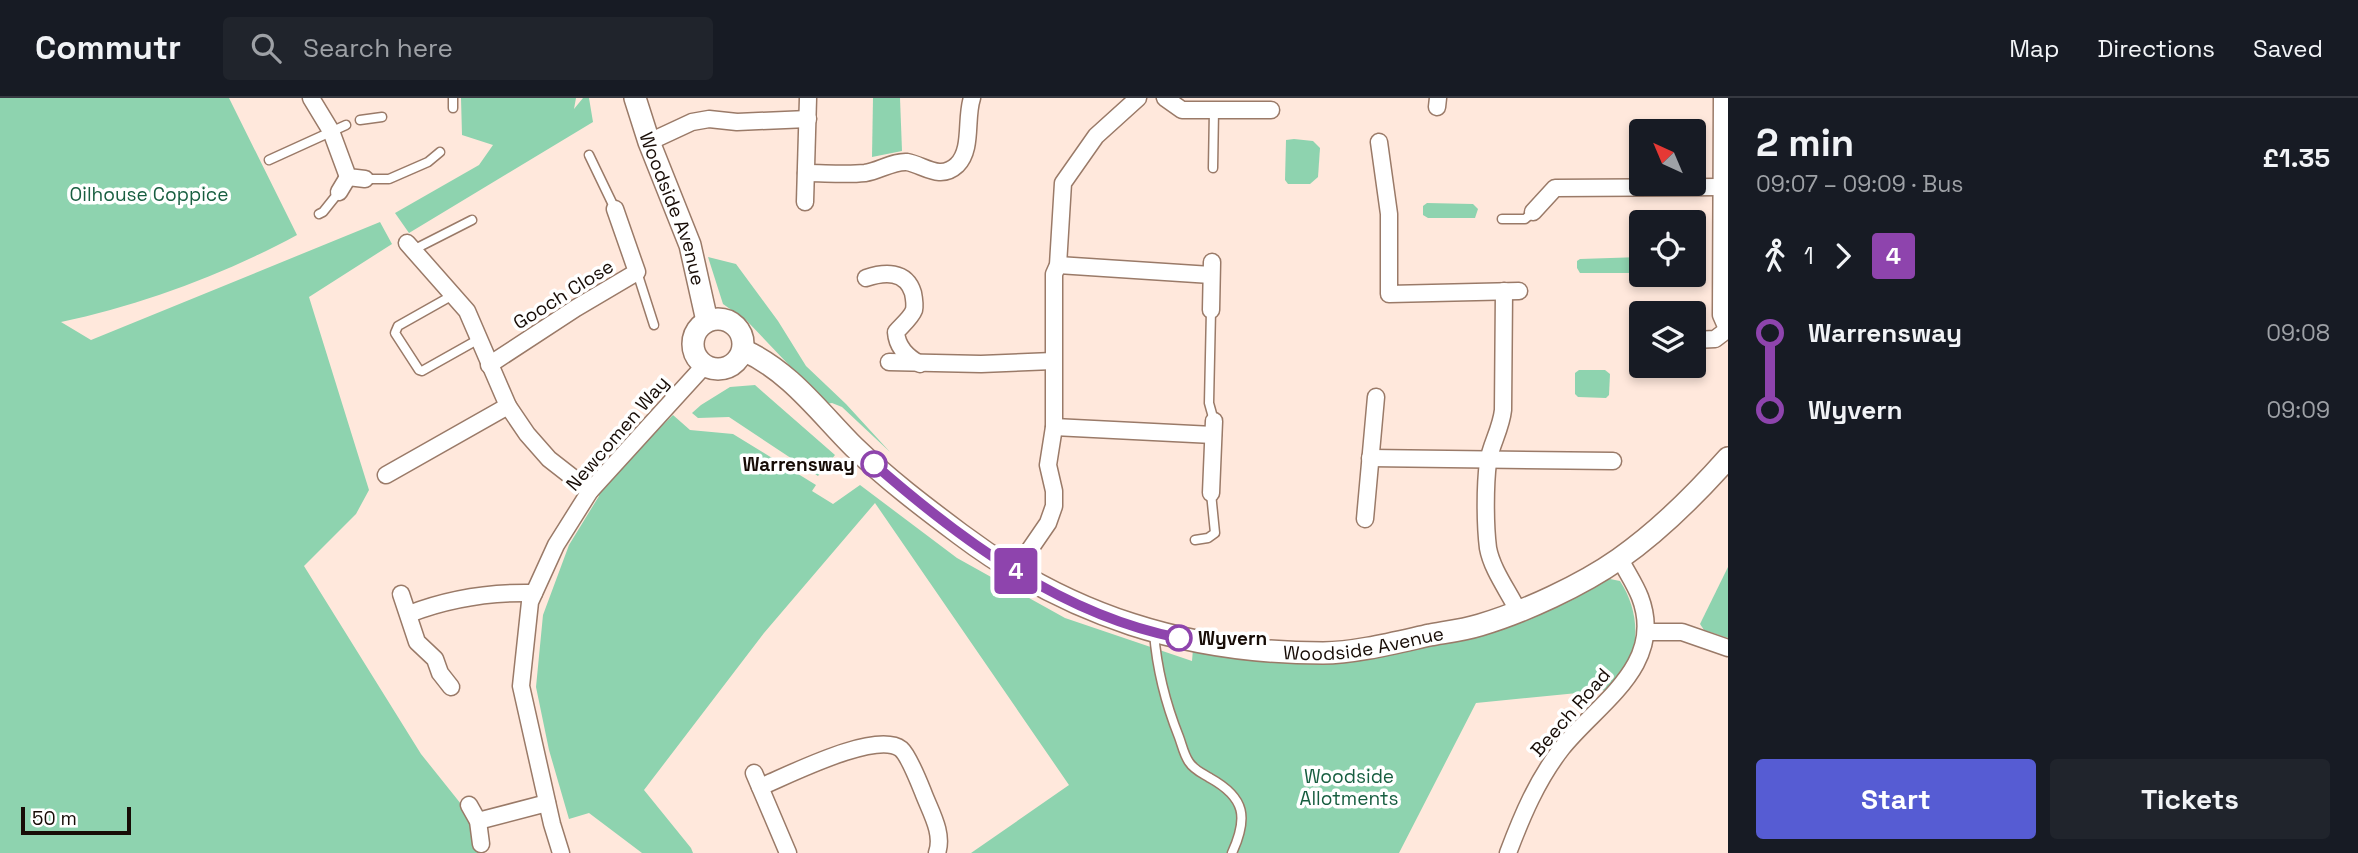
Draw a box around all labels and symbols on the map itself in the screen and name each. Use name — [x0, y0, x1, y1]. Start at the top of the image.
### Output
north arrow — [1629, 119, 1706, 196]
street label: Woodside Avenue — [634, 129, 711, 288]
park label: Oilhouse Coppice — [70, 182, 228, 207]
street label: Gooch Close — [508, 254, 618, 335]
street label: Newcomen Way — [561, 371, 674, 496]
marker: Warrensway — [861, 451, 887, 477]
place label: Warrensway — [742, 452, 855, 477]
line badge: 4 — [993, 548, 1039, 594]
street label: Woodside Avenue — [1283, 621, 1445, 666]
marker: Wyvern — [1166, 625, 1192, 651]
place label: Wyvern — [1198, 626, 1267, 651]
street label: Beech Road — [1525, 663, 1616, 762]
park label: Woodside Allotments — [1299, 764, 1399, 811]
scale bar — [21, 804, 131, 836]

